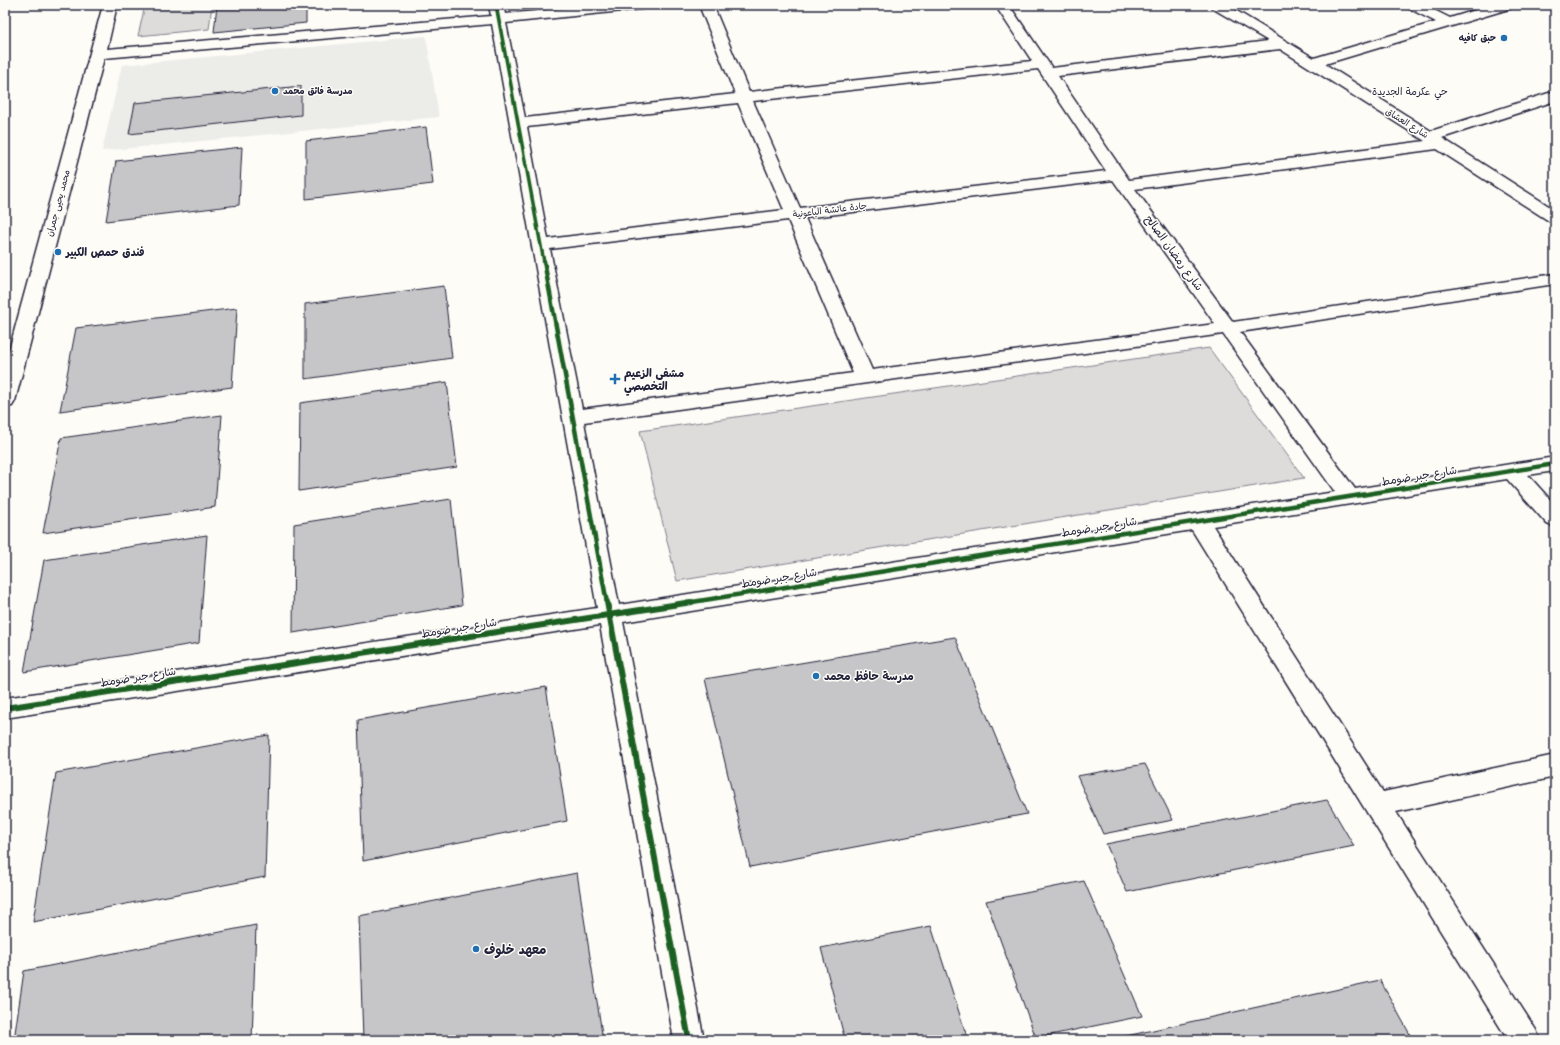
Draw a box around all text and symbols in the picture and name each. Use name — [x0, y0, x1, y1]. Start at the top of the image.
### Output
place label: حبق كافيه — [1459, 32, 1496, 44]
marker: حبق كافيه — [1499, 33, 1509, 43]
place label: مدرسة فائق محمد — [283, 85, 353, 97]
district label: حي عكرمة الجديدة — [1372, 85, 1448, 101]
marker: مدرسة فائق محمد — [270, 86, 280, 96]
street label: شارع العشاق — [1383, 105, 1431, 141]
street label: محمد يحيى جمران — [43, 168, 73, 238]
street label: جادة عائشة الباعونية — [792, 199, 868, 221]
street label: شارع رمضان الصالح — [1141, 212, 1207, 294]
place label: فندق حمص الكبير — [65, 245, 145, 260]
marker: فندق حمص الكبير — [53, 247, 63, 257]
place label: مشفى الزعيم التخصصي — [624, 366, 684, 396]
marker: مشفى الزعيم التخصصي — [609, 373, 621, 385]
street label: شارع جبر ضومط — [1380, 463, 1458, 490]
street label: شارع جبر ضومط — [1060, 514, 1138, 541]
street label: شارع جبر ضومط — [740, 565, 818, 592]
street label: شارع جبر ضومط — [420, 615, 498, 642]
street label: شارع جبر ضومط — [99, 664, 177, 691]
place label: مدرسة حافظ محمد — [824, 669, 914, 684]
marker: مدرسة حافظ محمد — [811, 671, 821, 681]
place label: معهد خلوف — [484, 941, 547, 959]
marker: معهد خلوف — [471, 944, 481, 954]

